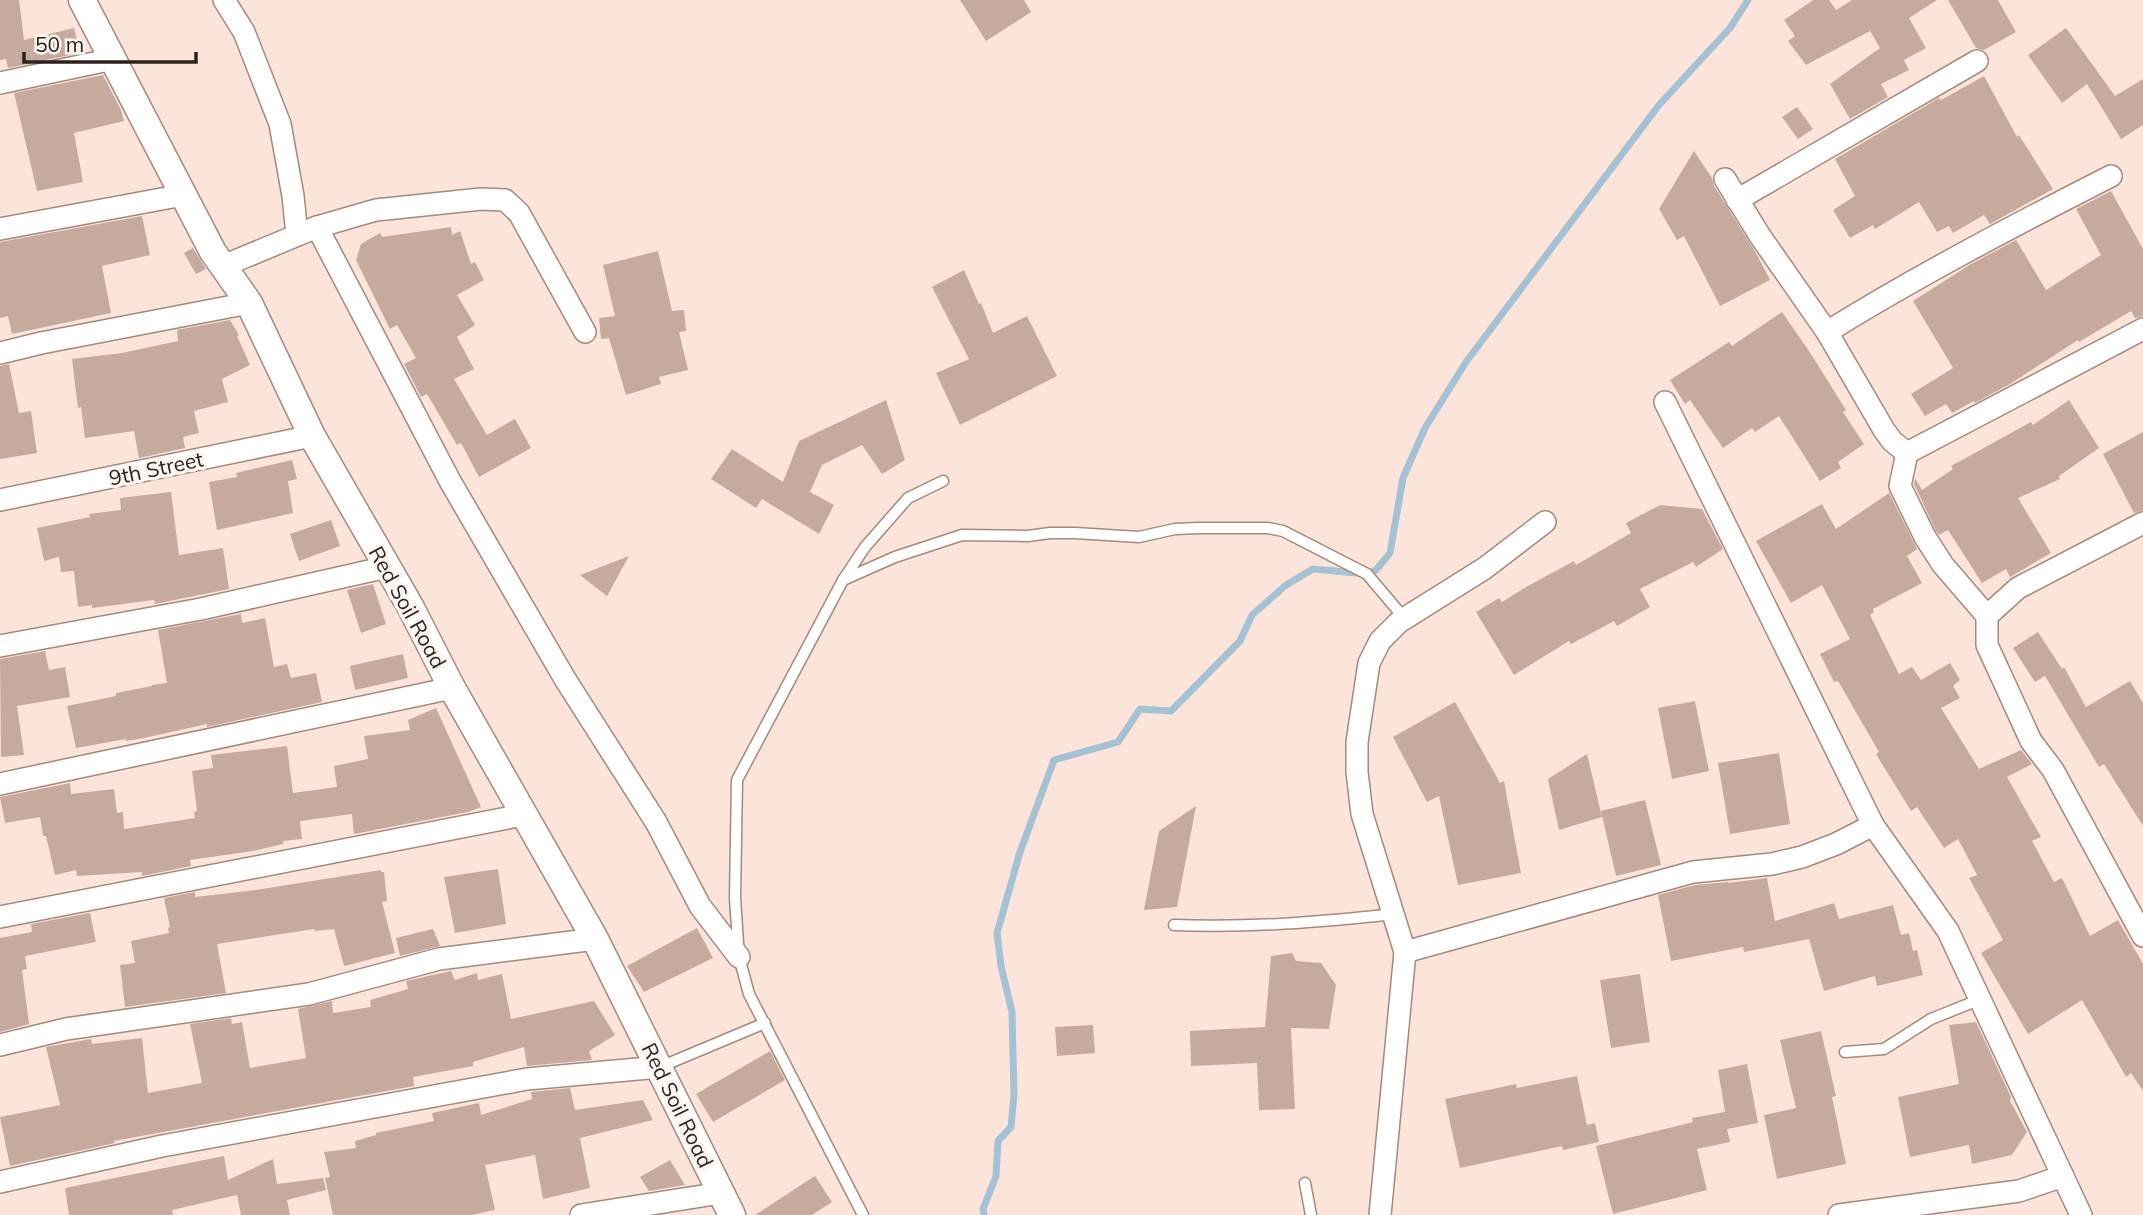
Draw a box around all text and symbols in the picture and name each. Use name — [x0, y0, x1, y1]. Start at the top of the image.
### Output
scale bar — [24, 21, 196, 65]
text: 50 m — [35, 31, 84, 57]
street label: 9th Street — [106, 445, 206, 491]
street label: Red Soil Road — [364, 541, 452, 673]
street label: Red Soil Road — [637, 1038, 719, 1172]

